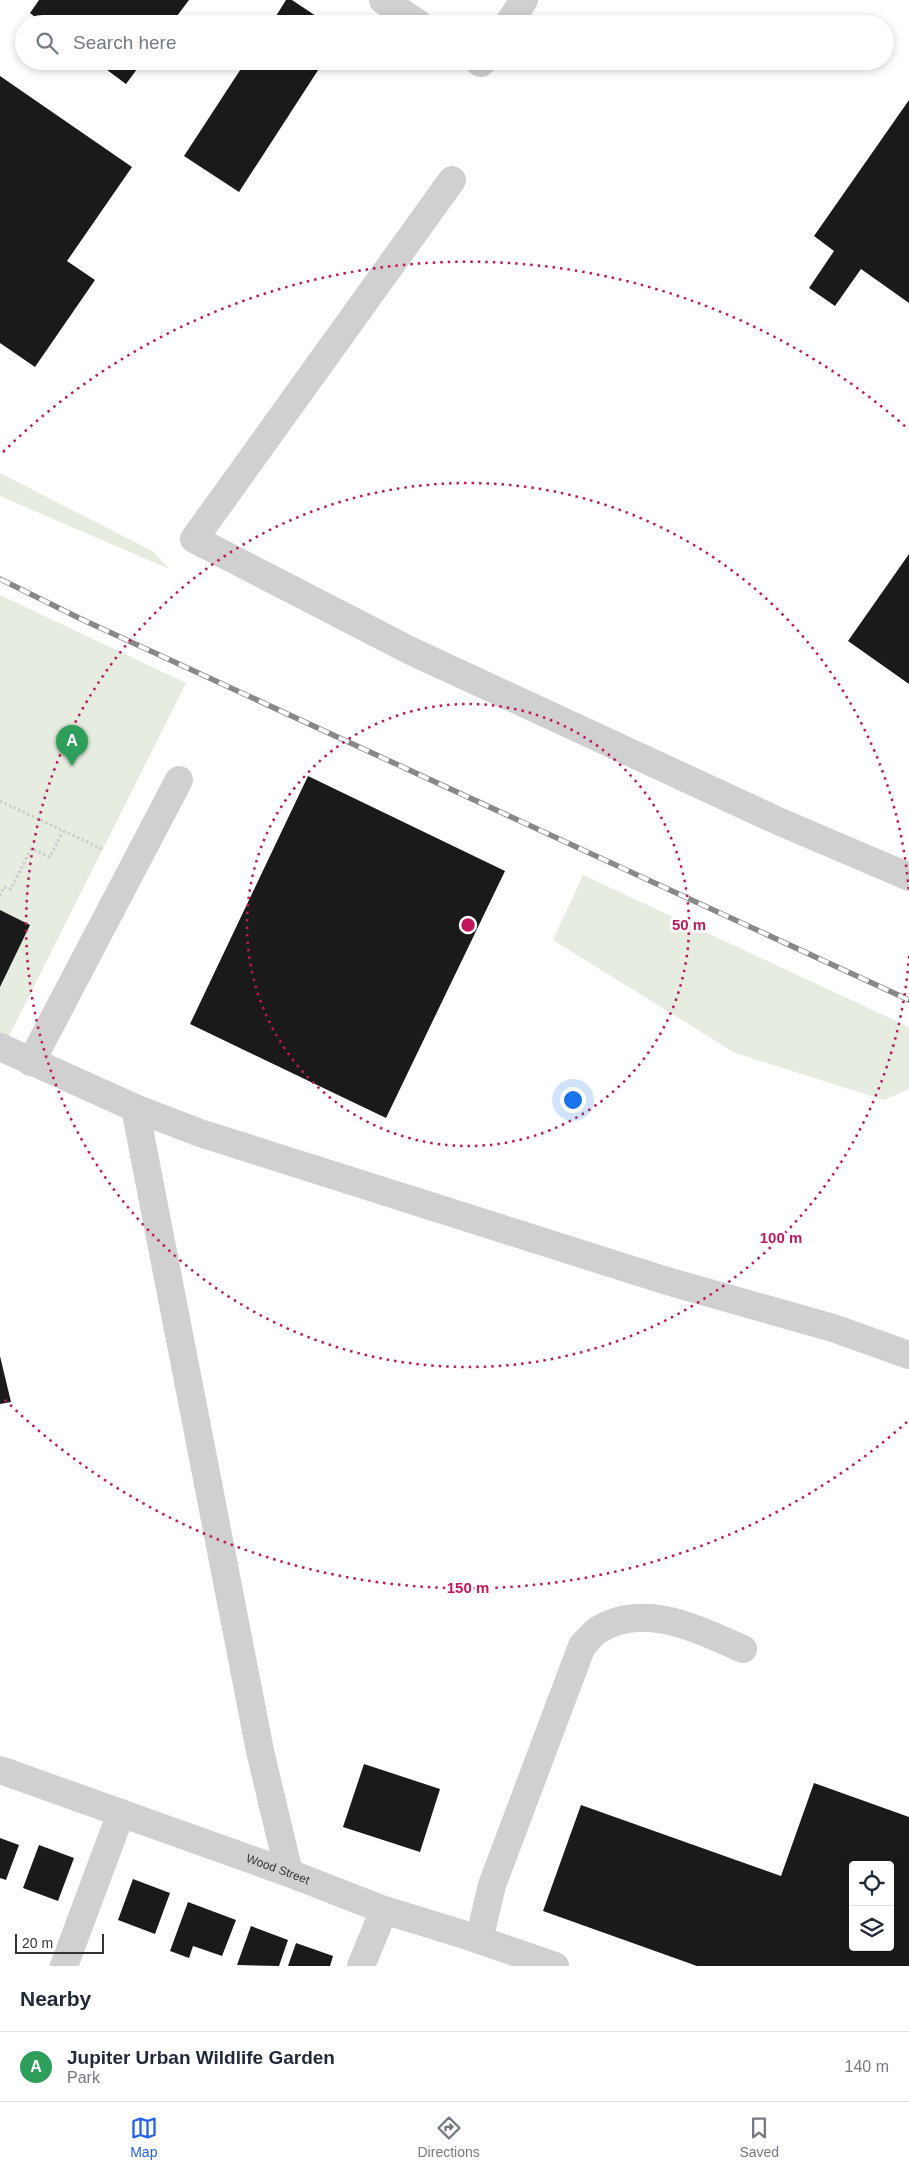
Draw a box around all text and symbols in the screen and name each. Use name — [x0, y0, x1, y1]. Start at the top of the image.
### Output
search box — [15, 15, 894, 70]
icon: search — [33, 29, 61, 57]
text: Search here — [73, 32, 177, 53]
pin: A — [56, 725, 88, 766]
centre of rings — [459, 916, 477, 934]
text: 50 m — [672, 916, 706, 933]
your location — [560, 1087, 586, 1113]
text: 100 m — [760, 1229, 802, 1246]
text: 150 m — [447, 1579, 489, 1596]
street label: Wood Street — [244, 1851, 312, 1888]
map controls — [849, 1861, 894, 1951]
button: locate — [849, 1861, 894, 1906]
button: layers — [849, 1906, 894, 1951]
scale bar — [15, 1931, 104, 1954]
text: 20 m — [22, 1935, 53, 1951]
text: Nearby — [20, 1987, 91, 2010]
text: Jupiter Urban Wildlife Garden — [67, 2047, 335, 2068]
text: A — [30, 2058, 42, 2075]
text: 140 m — [845, 2058, 889, 2075]
text: Park — [67, 2069, 100, 2086]
tab: Map — [130, 2114, 158, 2160]
tab: Directions — [418, 2114, 480, 2160]
tab: Saved — [739, 2114, 779, 2160]

